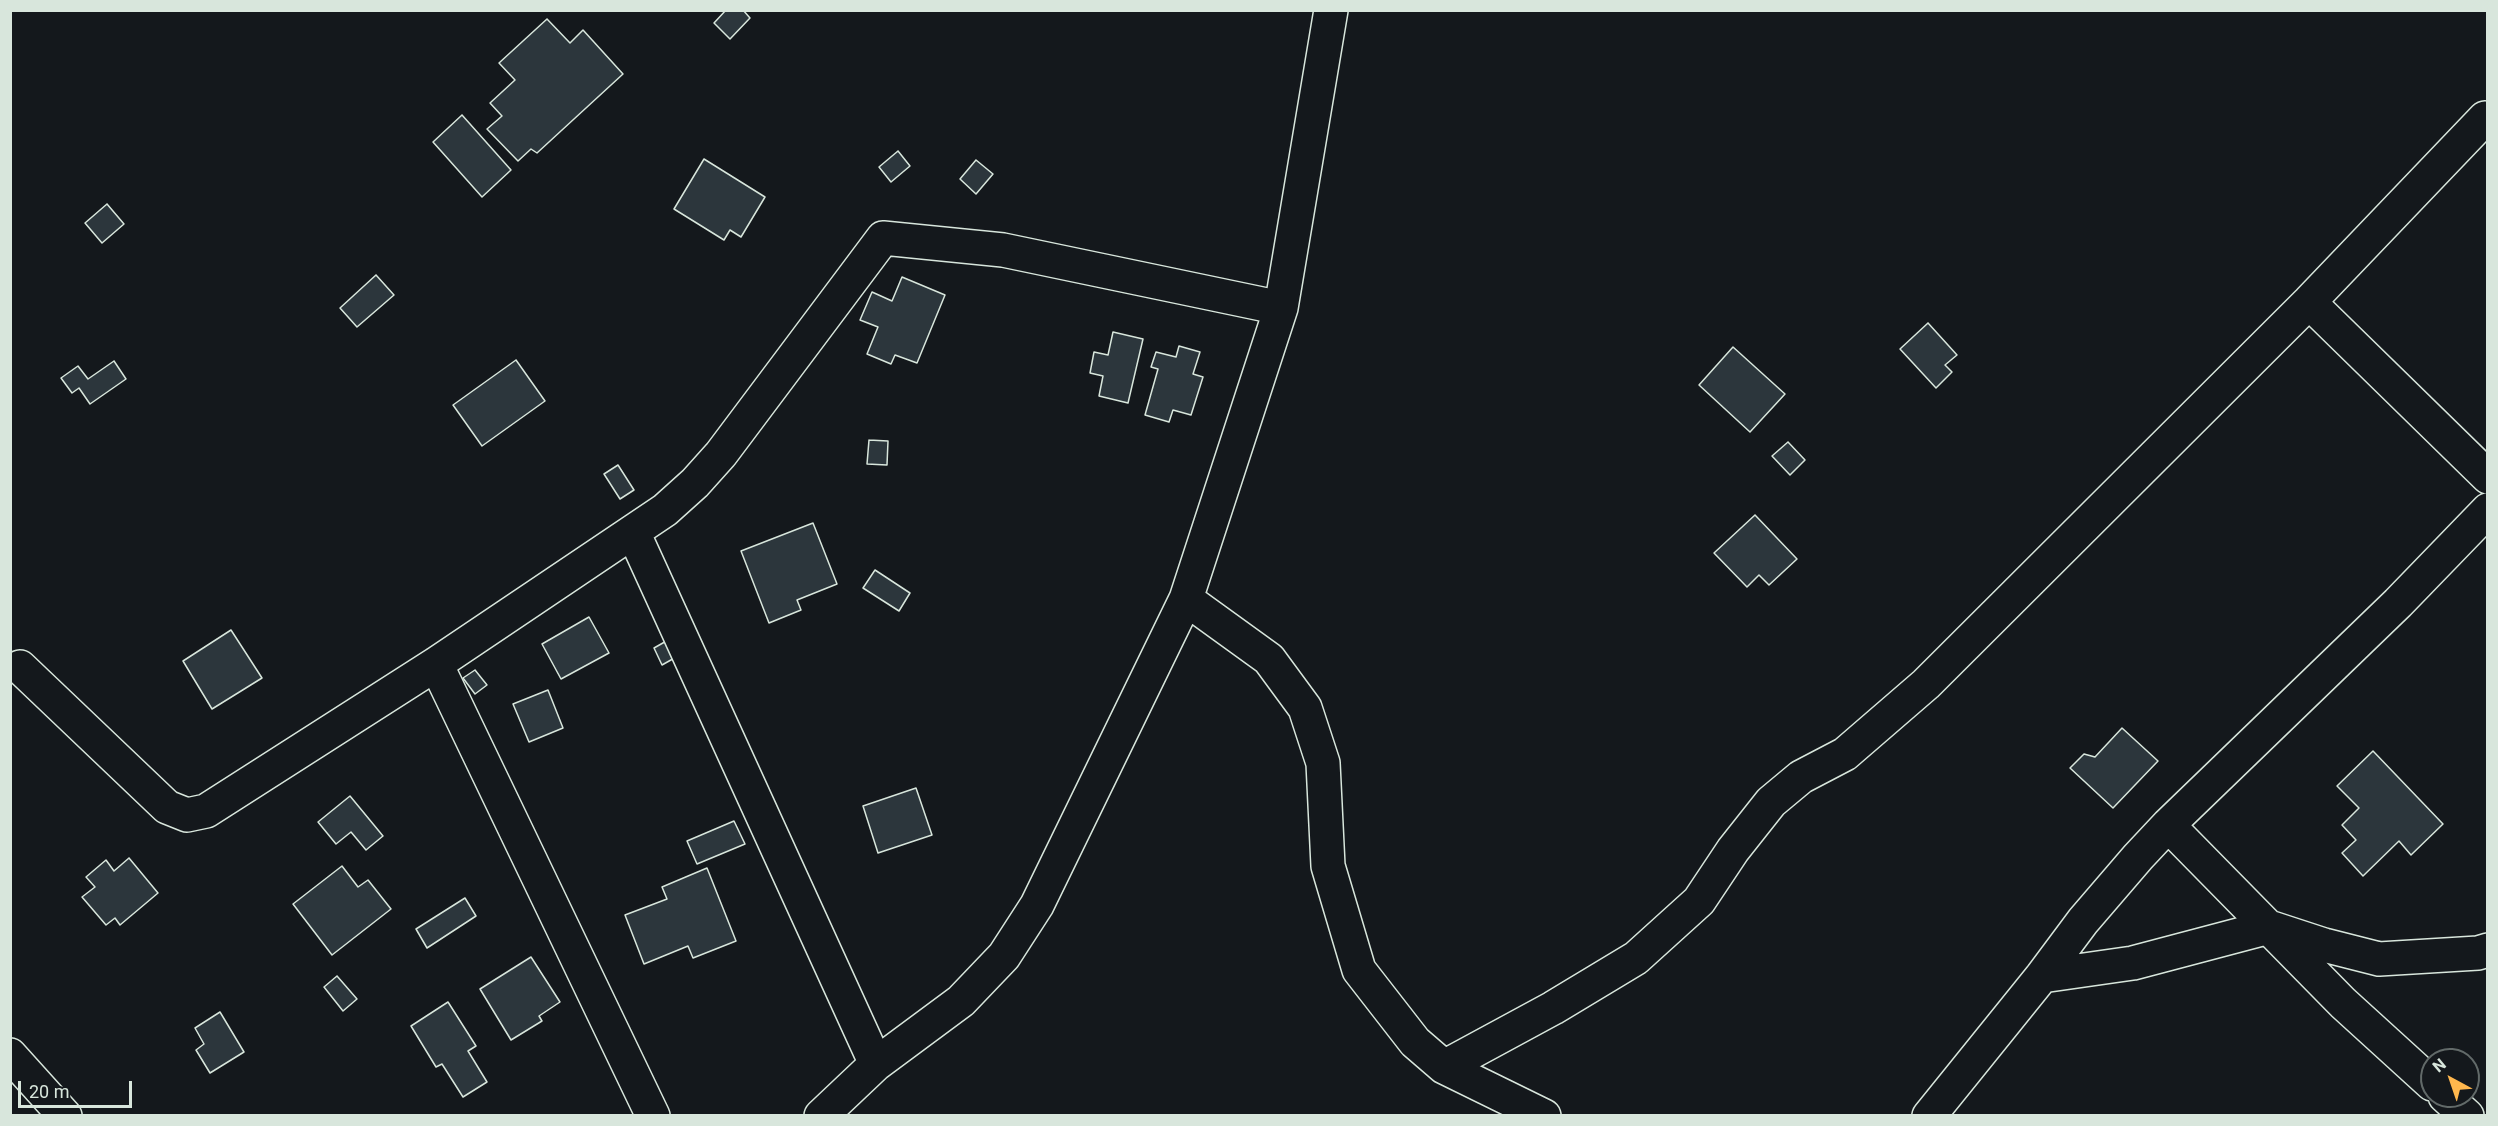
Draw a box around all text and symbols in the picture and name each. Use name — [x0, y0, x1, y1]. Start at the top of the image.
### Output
north arrow — [2420, 1048, 2480, 1108]
text: N — [2429, 1054, 2450, 1076]
scale bar — [21, 1069, 135, 1107]
text: 20 m — [29, 1081, 69, 1102]

